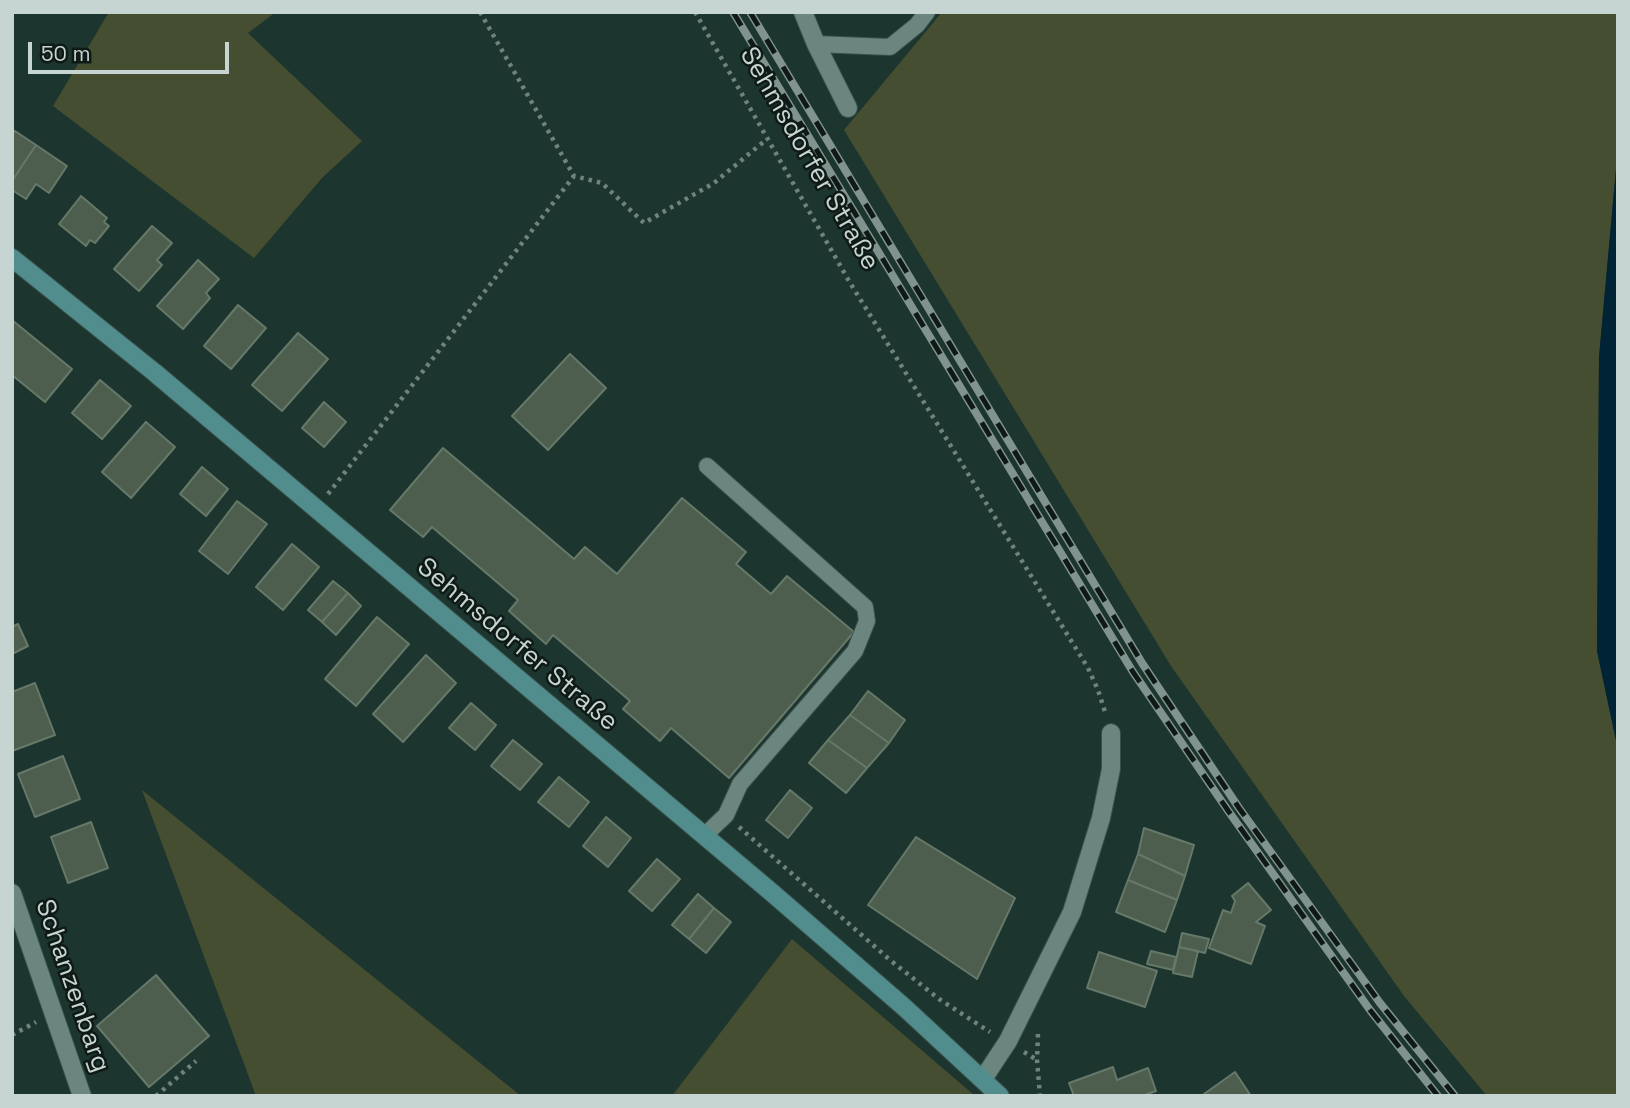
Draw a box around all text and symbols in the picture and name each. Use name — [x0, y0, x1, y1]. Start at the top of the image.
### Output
scale bar — [32, 28, 233, 72]
text: 50 m — [41, 40, 91, 67]
street label: Sehmsdorfer Straße — [732, 42, 886, 276]
street label: Sehmsdorfer Straße — [410, 552, 624, 738]
street label: Schanzenbarg — [28, 896, 116, 1076]

